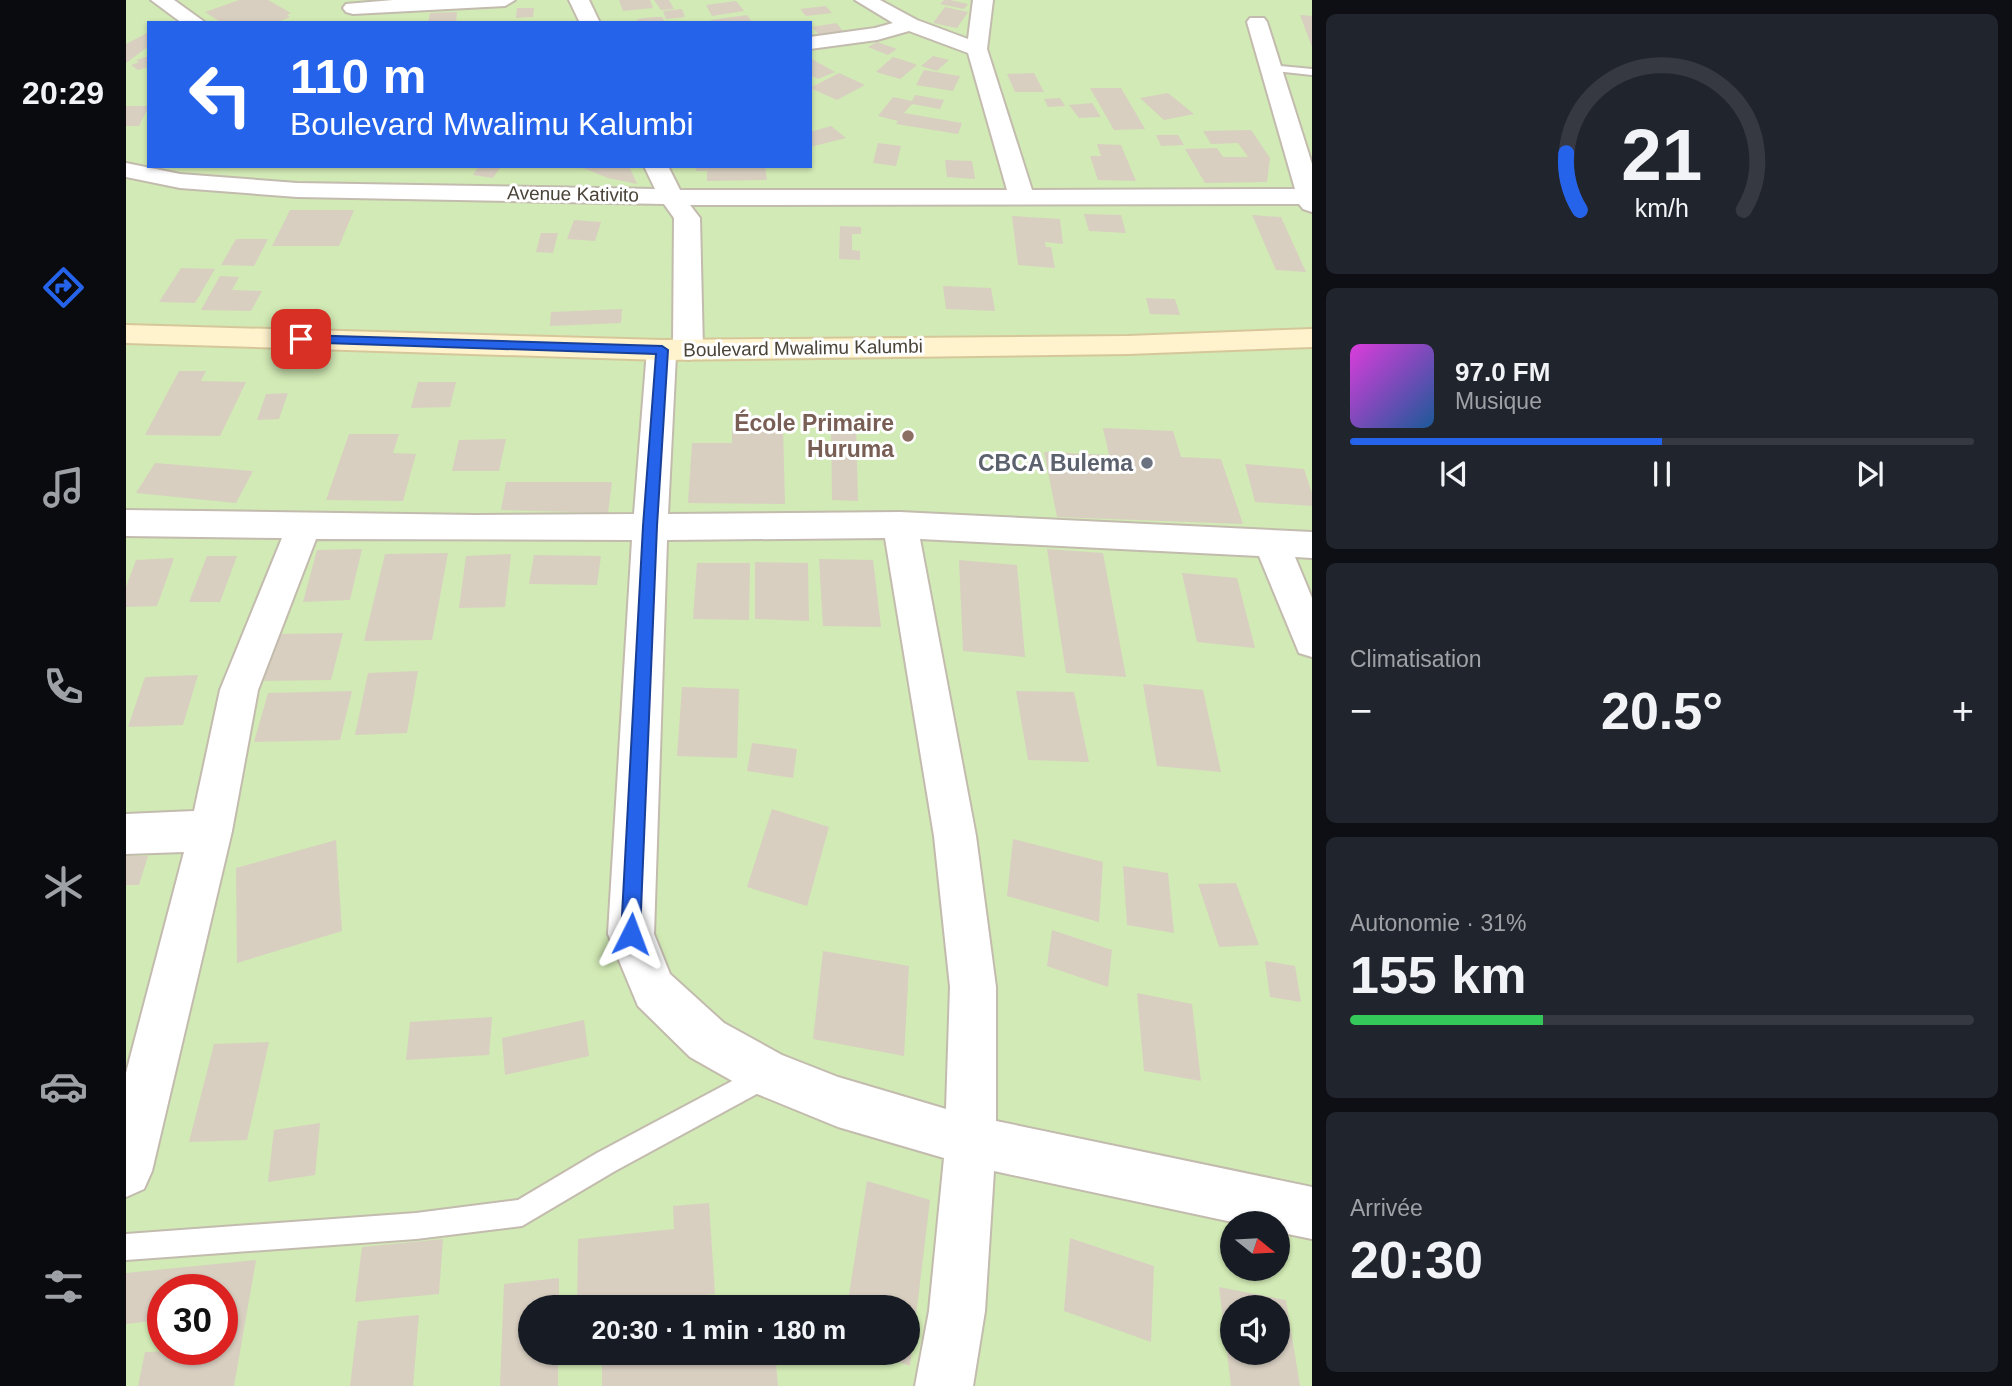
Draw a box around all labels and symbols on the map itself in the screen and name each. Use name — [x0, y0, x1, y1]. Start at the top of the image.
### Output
street label: Avenue Kativito — [507, 182, 639, 206]
pin — [271, 309, 331, 369]
street label: Boulevard Mwalimu Kalumbi — [683, 335, 923, 361]
place label: École Primaire Huruma — [734, 409, 894, 462]
marker: École Primaire Huruma — [900, 428, 916, 444]
place label: CBCA Bulema — [978, 450, 1133, 476]
marker: CBCA Bulema — [1139, 455, 1155, 471]
position arrow — [594, 897, 668, 971]
north arrow — [1220, 1211, 1290, 1281]
speed limit sign: 30 — [147, 1274, 238, 1365]

